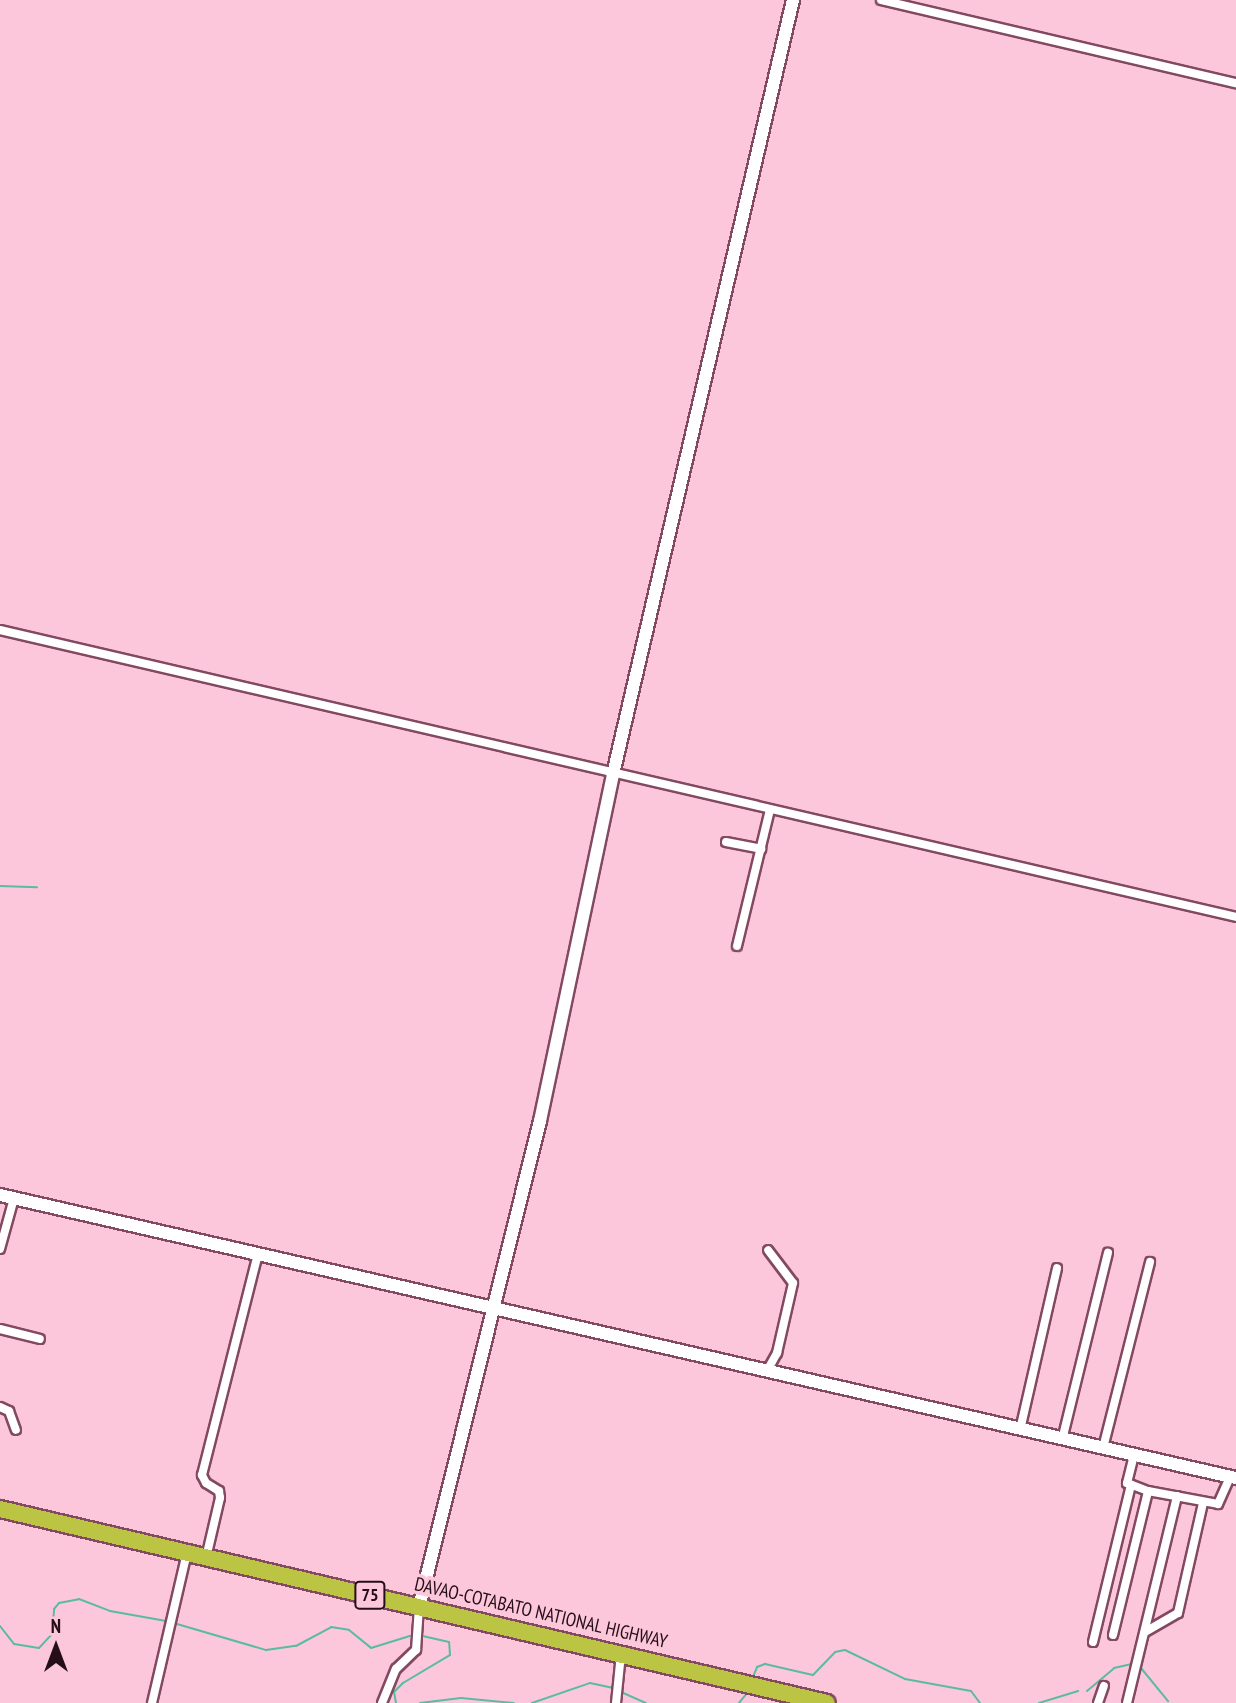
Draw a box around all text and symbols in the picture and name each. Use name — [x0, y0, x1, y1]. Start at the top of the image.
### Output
street label: DAVAO-COTABATO NATIONAL HIGHWAY — [412, 1573, 670, 1653]
road number: 75 — [354, 1580, 386, 1610]
north arrow — [21, 1612, 91, 1682]
text: N — [51, 1614, 61, 1638]

